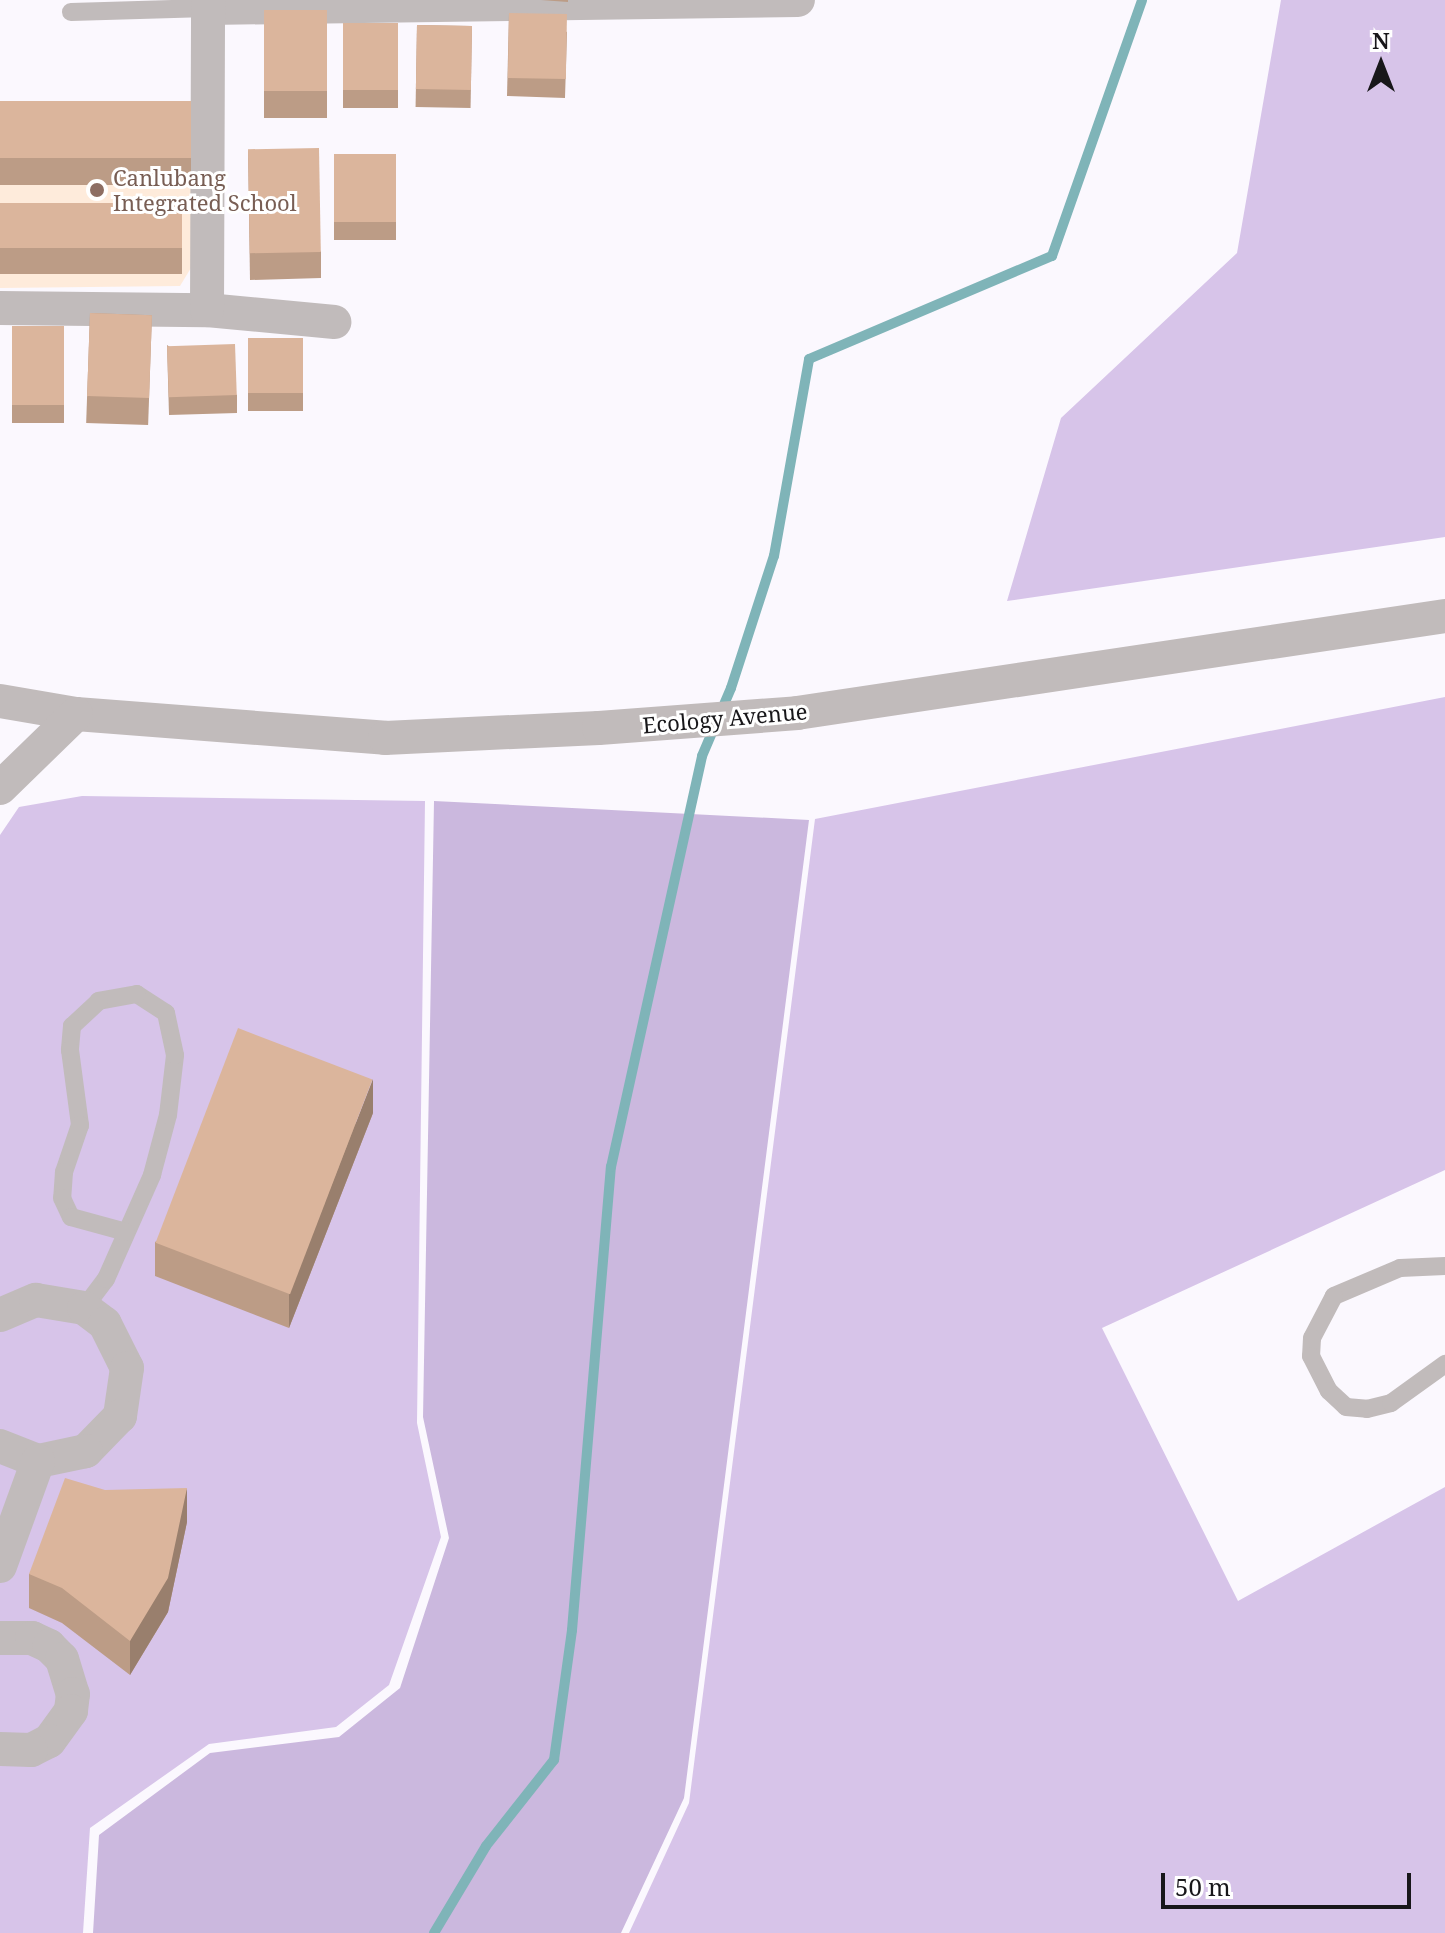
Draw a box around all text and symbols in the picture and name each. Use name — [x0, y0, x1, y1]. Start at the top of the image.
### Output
north arrow — [1341, 24, 1421, 104]
text: N — [1372, 25, 1390, 55]
place label: Canlubang Integrated School — [113, 164, 297, 216]
marker: Canlubang Integrated School — [88, 181, 106, 199]
street label: Ecology Avenue — [641, 698, 809, 738]
scale bar — [1165, 1857, 1415, 1907]
text: 50 m — [1175, 1870, 1231, 1903]

